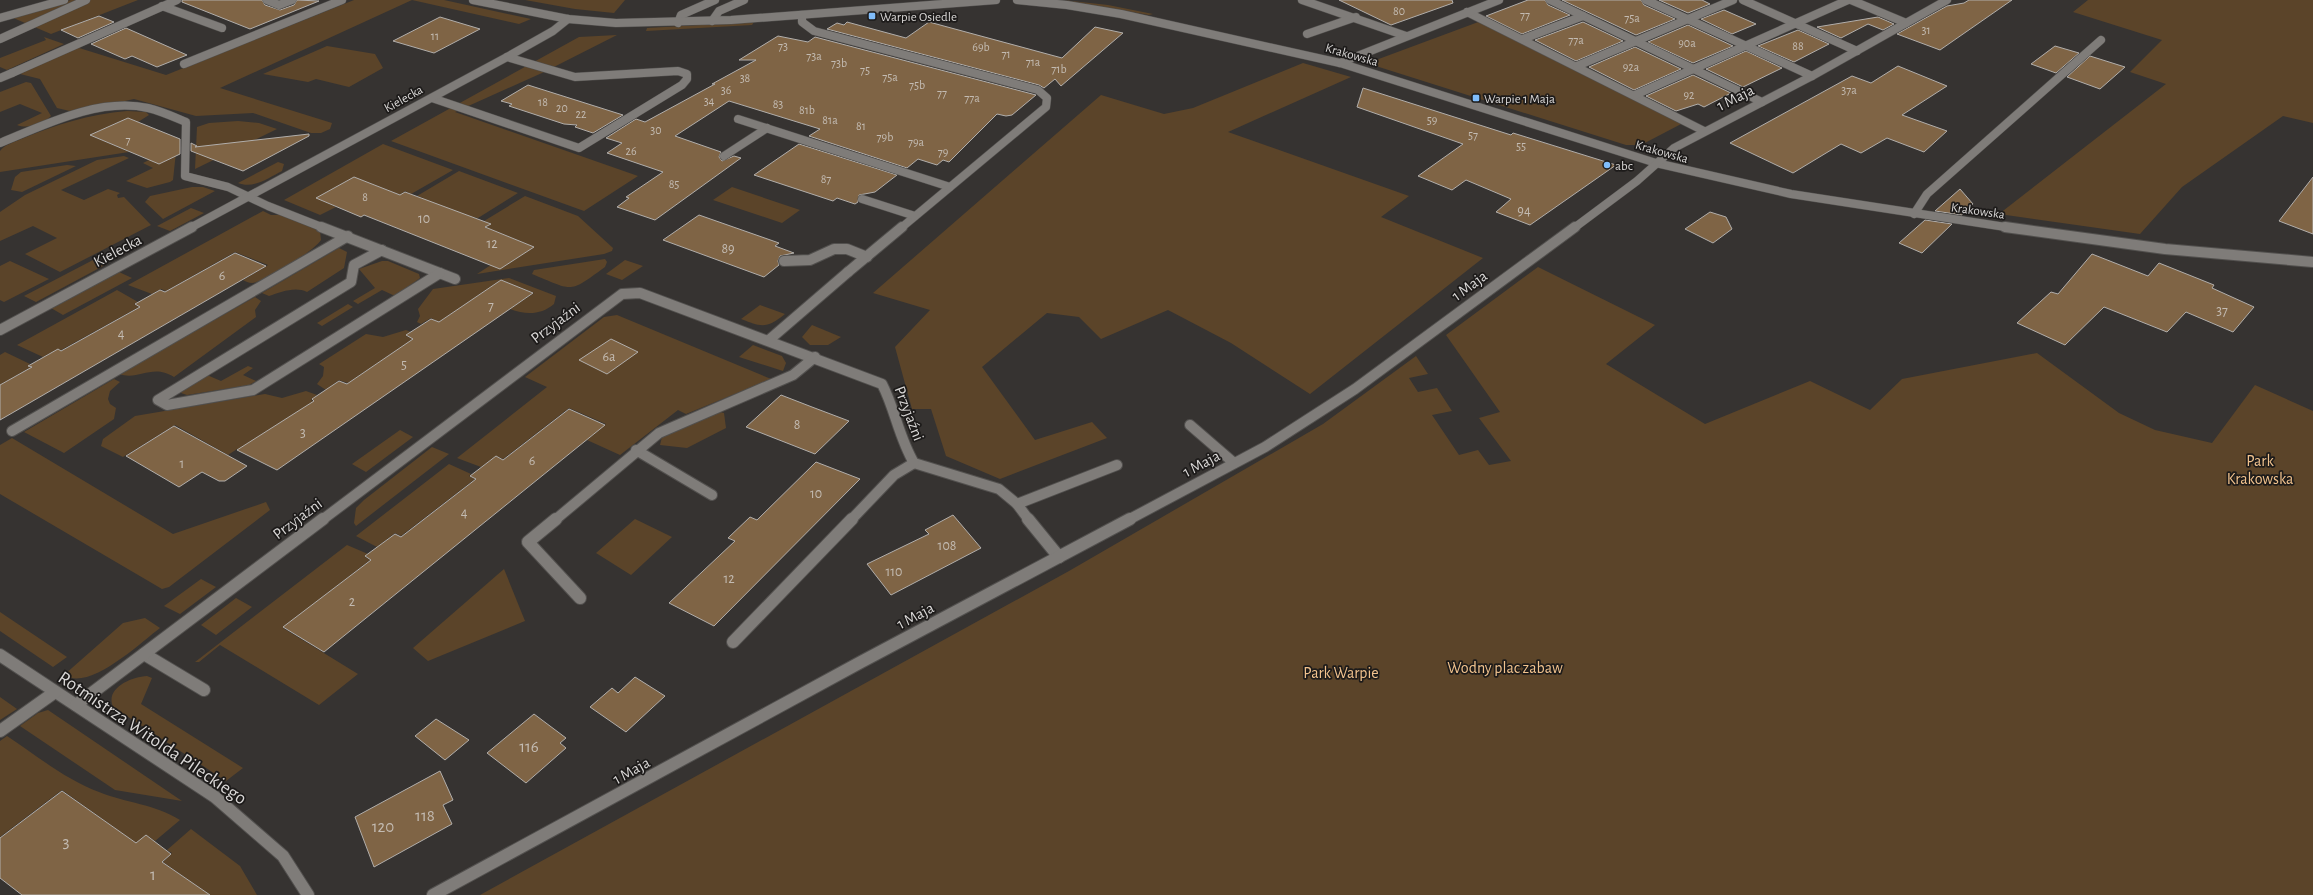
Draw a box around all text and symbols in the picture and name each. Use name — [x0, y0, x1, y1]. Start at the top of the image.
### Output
house number: 80 — [1393, 5, 1405, 17]
house number: 77 — [1520, 9, 1530, 21]
marker: Warpie Osiedle — [867, 11, 877, 21]
place label: Warpie Osiedle — [880, 11, 957, 24]
house number: 75a — [1624, 12, 1640, 24]
house number: 31 — [1921, 24, 1931, 36]
house number: 11 — [431, 30, 439, 42]
house number: 77a — [1568, 34, 1584, 46]
house number: 90a — [1678, 37, 1696, 49]
house number: 73 — [778, 40, 788, 52]
house number: 88 — [1792, 40, 1804, 52]
house number: 69b — [972, 41, 990, 53]
street label: Krakowska — [1324, 42, 1379, 69]
house number: 71 — [1001, 48, 1011, 60]
house number: 73a — [806, 50, 822, 62]
house number: 71a — [1026, 56, 1041, 68]
house number: 73b — [831, 57, 847, 69]
house number: 92a — [1623, 61, 1640, 73]
house number: 71b — [1051, 63, 1067, 75]
house number: 75 — [860, 64, 870, 76]
house number: 75a — [882, 71, 898, 83]
house number: 38 — [740, 72, 751, 84]
house number: 75b — [909, 79, 925, 91]
street label: 1 Maja — [1714, 82, 1757, 115]
street label: Kielecka — [382, 83, 425, 115]
house number: 36 — [721, 84, 732, 96]
house number: 37a — [1841, 84, 1857, 96]
house number: 77 — [937, 87, 947, 99]
house number: 92 — [1683, 89, 1695, 101]
house number: 77a — [964, 92, 980, 104]
marker: Warpie 1 Maja — [1471, 93, 1481, 103]
place label: Warpie 1 Maja — [1484, 93, 1555, 106]
house number: 34 — [704, 95, 715, 107]
house number: 18 — [538, 96, 548, 108]
house number: 83 — [773, 98, 783, 110]
house number: 20 — [556, 102, 568, 114]
house number: 81b — [799, 104, 815, 116]
house number: 22 — [576, 108, 587, 120]
house number: 81a — [822, 114, 838, 126]
house number: 59 — [1427, 114, 1438, 126]
house number: 81 — [856, 120, 866, 132]
house number: 30 — [650, 124, 662, 136]
house number: 57 — [1468, 129, 1478, 141]
house number: 79b — [877, 131, 893, 143]
house number: 7 — [125, 134, 131, 146]
house number: 79a — [908, 136, 925, 148]
street label: Krakowska — [1634, 139, 1689, 166]
house number: 55 — [1516, 140, 1526, 152]
house number: 26 — [625, 145, 637, 157]
house number: 79 — [938, 146, 949, 158]
marker: abc — [1602, 160, 1612, 170]
place label: abc — [1615, 160, 1633, 173]
house number: 87 — [821, 173, 831, 185]
house number: 85 — [669, 178, 679, 190]
house number: 8 — [362, 191, 368, 203]
street label: Krakowska — [1950, 201, 2006, 222]
house number: 94 — [1517, 204, 1531, 218]
house number: 10 — [418, 212, 430, 226]
street label: Kielecka — [91, 232, 144, 270]
house number: 12 — [486, 237, 498, 251]
house number: 89 — [721, 242, 735, 256]
street label: 1 Maja — [1449, 268, 1491, 305]
house number: 6 — [219, 269, 225, 283]
house number: 7 — [488, 299, 494, 313]
street label: Przyjaźni — [528, 299, 584, 347]
house number: 37 — [2216, 304, 2228, 318]
house number: 4 — [118, 327, 125, 341]
house number: 6a — [602, 350, 616, 364]
house number: 5 — [401, 358, 407, 372]
street label: Przyjaźni — [890, 384, 927, 443]
house number: 8 — [794, 418, 800, 432]
house number: 3 — [300, 426, 306, 440]
street label: 1 Maja — [1180, 448, 1223, 481]
park label: Park Krakowska — [2227, 453, 2293, 487]
house number: 6 — [529, 454, 535, 468]
house number: 1 — [180, 457, 184, 471]
house number: 10 — [810, 487, 822, 501]
street label: Przyjaźni — [270, 495, 326, 543]
house number: 4 — [461, 506, 468, 520]
house number: 108 — [938, 539, 956, 553]
house number: 110 — [885, 565, 903, 579]
house number: 12 — [723, 572, 735, 586]
house number: 2 — [349, 595, 355, 609]
street label: 1 Maja — [894, 600, 937, 633]
park label: Wodny plac zabaw — [1447, 660, 1563, 677]
park label: Park Warpie — [1303, 665, 1379, 681]
street label: Rotmistrza Witolda Pileckiego — [54, 668, 250, 808]
house number: 116 — [519, 738, 539, 755]
street label: 1 Maja — [610, 754, 653, 788]
house number: 118 — [415, 807, 435, 824]
house number: 120 — [372, 818, 394, 835]
house number: 3 — [62, 833, 70, 850]
house number: 1 — [150, 866, 156, 883]

